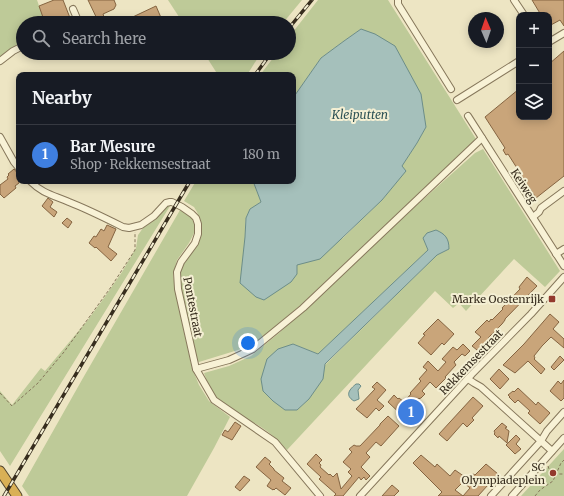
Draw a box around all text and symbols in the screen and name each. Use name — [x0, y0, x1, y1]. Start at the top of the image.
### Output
north arrow — [468, 12, 504, 48]
map controls — [516, 12, 552, 120]
button: + — [516, 12, 552, 48]
search box — [16, 16, 296, 60]
icon: search — [30, 27, 52, 49]
text: Search here — [62, 29, 146, 48]
button: − — [516, 48, 552, 84]
button: layers — [516, 84, 552, 120]
text: Nearby — [32, 87, 92, 109]
water label: Kleiputten — [331, 107, 388, 122]
text: Bar Mesure — [70, 137, 155, 156]
text: 1 — [42, 146, 48, 163]
text: 180 m — [242, 146, 280, 163]
text: Shop · Rekkemsestraat — [70, 156, 211, 173]
street label: Keiweg — [508, 166, 541, 206]
street label: Pontestraat — [180, 276, 206, 339]
place label: Marke Oostenrijk — [452, 292, 544, 306]
marker: Marke Oostenrijk — [547, 294, 557, 304]
street label: Rekkemsestraat — [436, 326, 506, 398]
your location — [238, 333, 258, 353]
pin: 1 — [398, 397, 424, 427]
place label: SC Olympiadeplein — [462, 460, 546, 487]
marker: SC Olympiadeplein — [548, 468, 558, 478]

